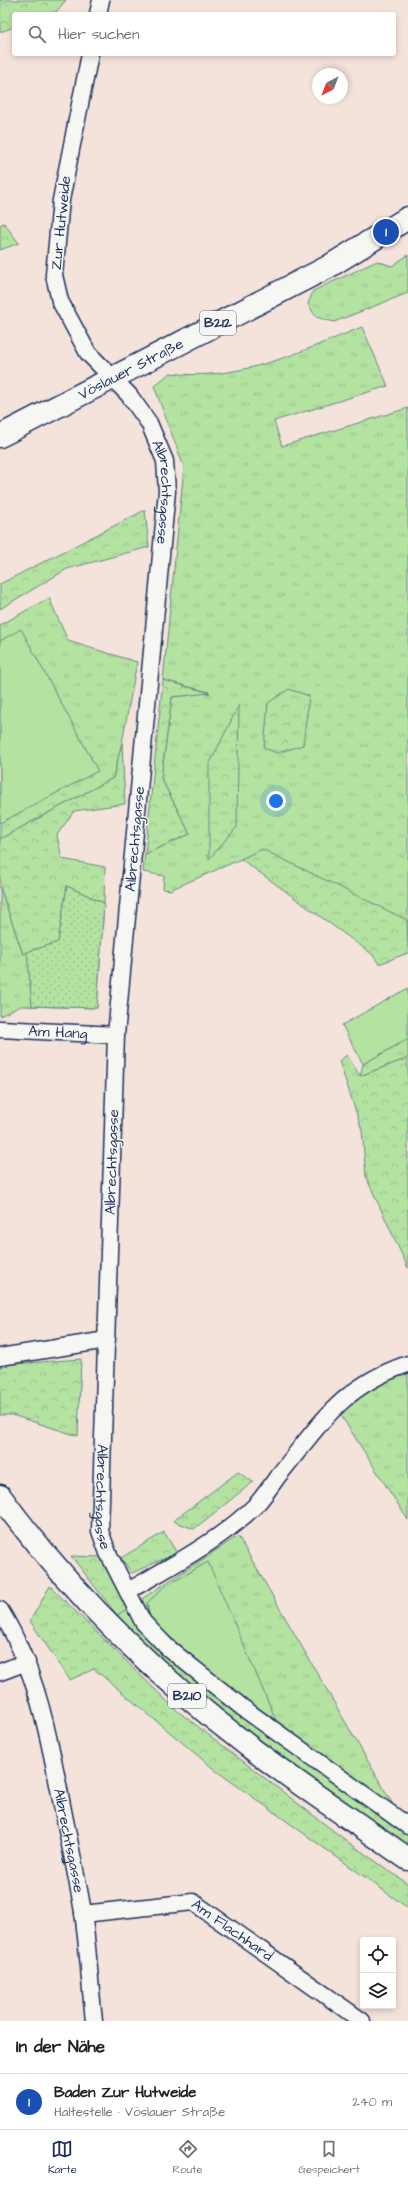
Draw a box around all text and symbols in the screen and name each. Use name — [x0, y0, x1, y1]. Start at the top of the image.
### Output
search box — [12, 12, 396, 56]
icon: search — [26, 23, 48, 45]
text: Hier suchen — [58, 24, 139, 45]
north arrow — [312, 68, 348, 104]
street label: Zur Hutweide — [46, 175, 76, 271]
pin: 1 — [373, 217, 399, 247]
road number: B212 — [200, 311, 236, 335]
street label: Vöslauer Straße — [74, 333, 187, 405]
street label: Albrechtsgasse — [147, 436, 178, 545]
street label: Albrechtsgasse — [120, 785, 151, 893]
your location — [266, 791, 286, 811]
street label: Am Hang — [28, 1020, 88, 1045]
street label: Albrechtsgasse — [100, 1109, 125, 1215]
street label: Albrechtsgasse — [89, 1444, 116, 1552]
road number: B210 — [168, 1684, 206, 1708]
street label: Albrechtsgasse — [49, 1786, 90, 1895]
street label: Am Flachhard — [187, 1894, 278, 1966]
map controls — [360, 1937, 396, 2009]
button: locate — [360, 1937, 396, 1973]
button: layers — [360, 1973, 396, 2009]
text: In der Nähe — [16, 2035, 105, 2059]
text: Baden Zur Hutweide — [54, 2082, 196, 2103]
text: 1 — [28, 2093, 30, 2111]
text: 240 m — [352, 2093, 392, 2111]
text: Haltestelle · Vöslauer Straße — [54, 2103, 225, 2121]
tab: Karte — [48, 2138, 77, 2177]
tab: Route — [173, 2138, 203, 2177]
tab: Gespeichert — [298, 2138, 360, 2177]

